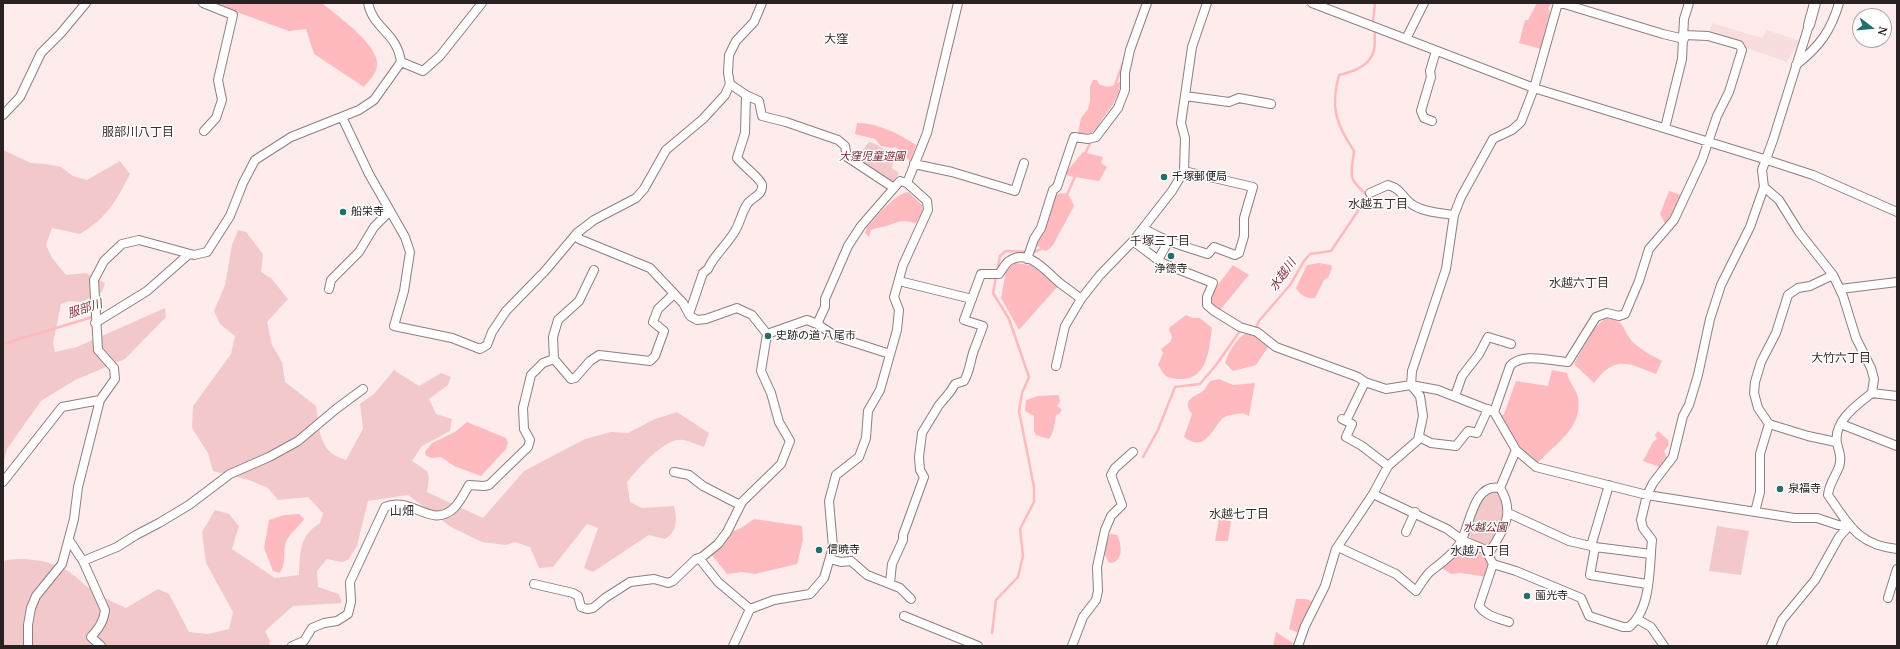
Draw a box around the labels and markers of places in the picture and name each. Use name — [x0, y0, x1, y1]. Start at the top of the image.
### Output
place label: 千塚郵便局 — [1172, 170, 1227, 184]
marker: 千塚郵便局 — [1159, 172, 1169, 182]
place label: 船栄寺 — [351, 205, 384, 219]
marker: 船栄寺 — [338, 207, 348, 217]
marker: 浄徳寺 — [1166, 251, 1176, 261]
place label: 浄徳寺 — [1155, 262, 1187, 276]
place label: 史跡の道 八尾市 — [776, 329, 856, 343]
marker: 史跡の道 八尾市 — [763, 331, 773, 341]
place label: 泉福寺 — [1788, 482, 1821, 496]
marker: 泉福寺 — [1775, 484, 1785, 494]
place label: 信暁寺 — [827, 543, 860, 557]
marker: 信暁寺 — [814, 545, 824, 555]
place label: 薗光寺 — [1535, 589, 1568, 603]
marker: 薗光寺 — [1522, 591, 1532, 601]

